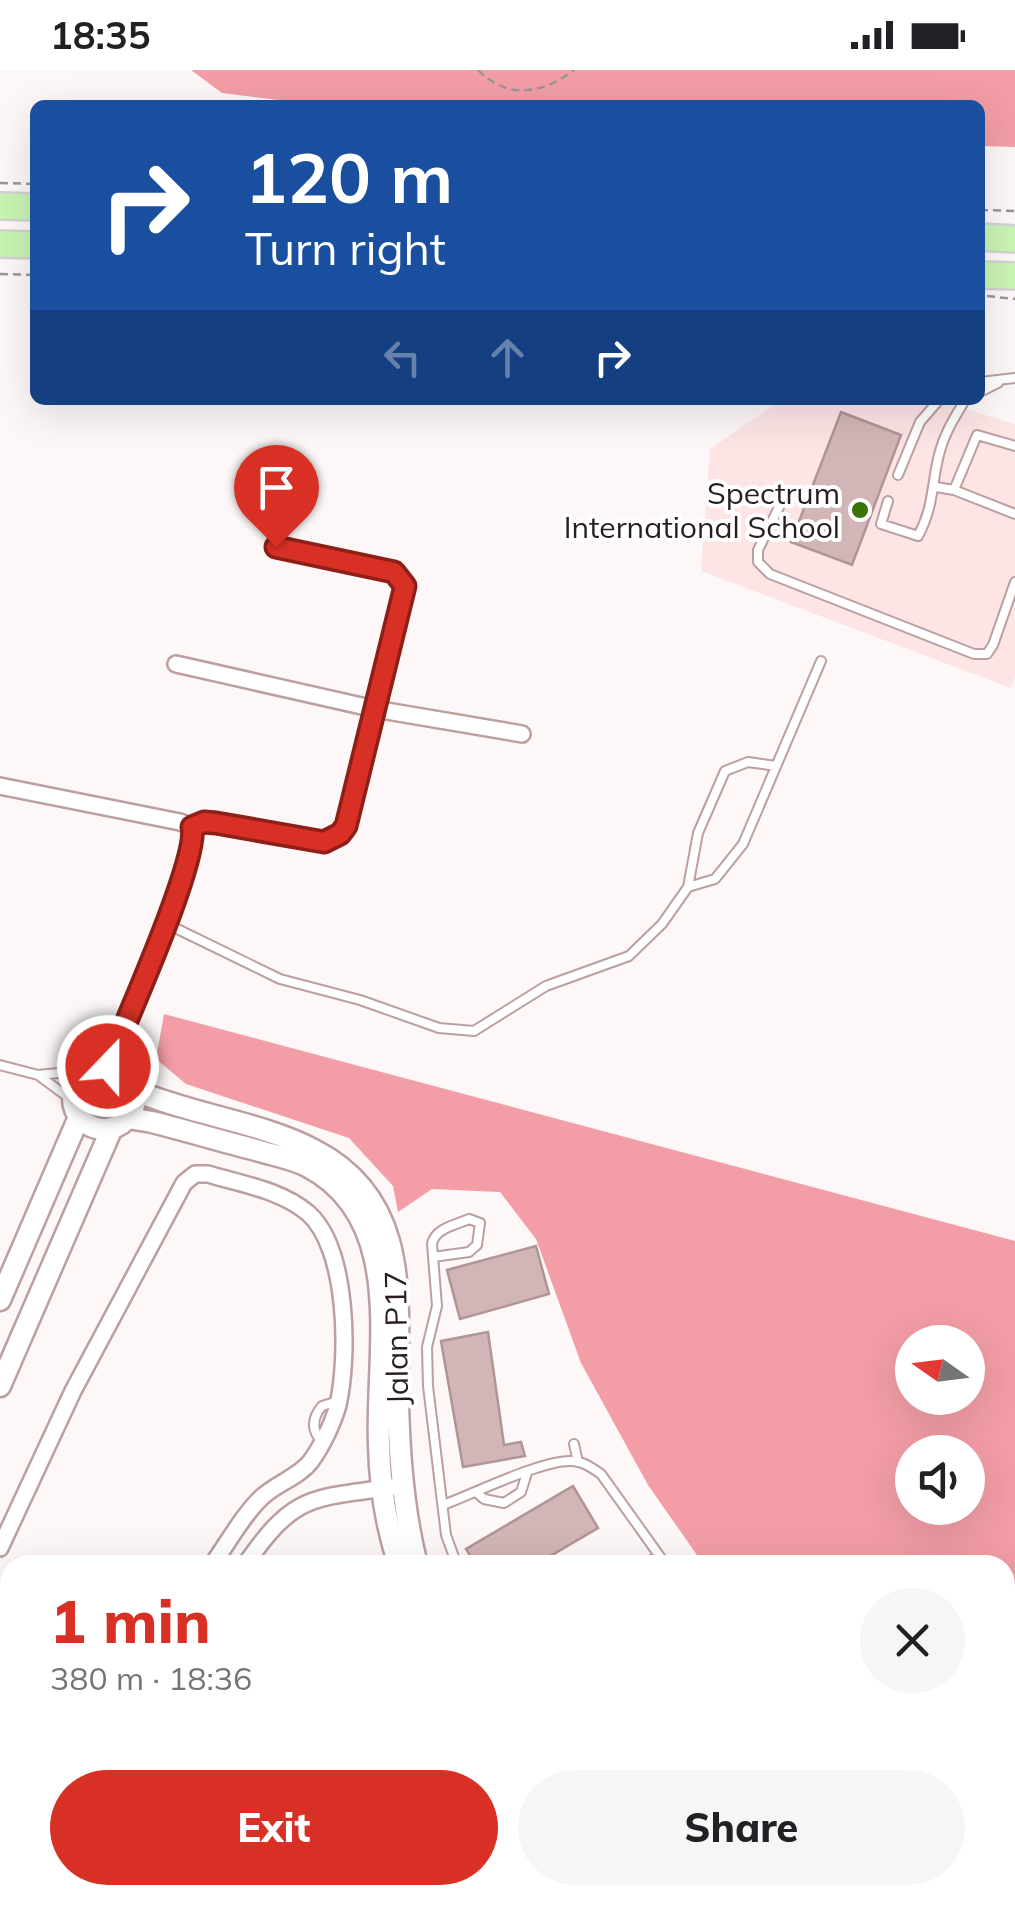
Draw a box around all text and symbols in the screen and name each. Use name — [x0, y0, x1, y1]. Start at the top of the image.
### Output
text: 18:35 — [50, 11, 151, 59]
text: 120 m — [245, 133, 453, 221]
icon: right — [80, 140, 210, 270]
text: Turn right — [245, 220, 446, 276]
icon: left — [375, 330, 430, 385]
icon: ahead — [480, 330, 535, 385]
icon: right — [585, 330, 640, 385]
pin — [234, 445, 319, 548]
icon: arrive — [249, 460, 304, 515]
place label: Spectrum International School — [564, 474, 840, 546]
marker: Spectrum International School — [849, 499, 871, 521]
position arrow — [56, 1014, 160, 1118]
street label: Jalan P17 — [376, 1271, 416, 1405]
north arrow — [895, 1325, 985, 1415]
map controls — [895, 1325, 985, 1525]
button: sound — [895, 1435, 985, 1525]
text: 1 min — [50, 1583, 211, 1658]
button: close — [860, 1588, 965, 1693]
text: 380 m · 18:36 — [50, 1658, 252, 1698]
button: Exit — [50, 1770, 498, 1885]
button: Share — [518, 1770, 965, 1885]

